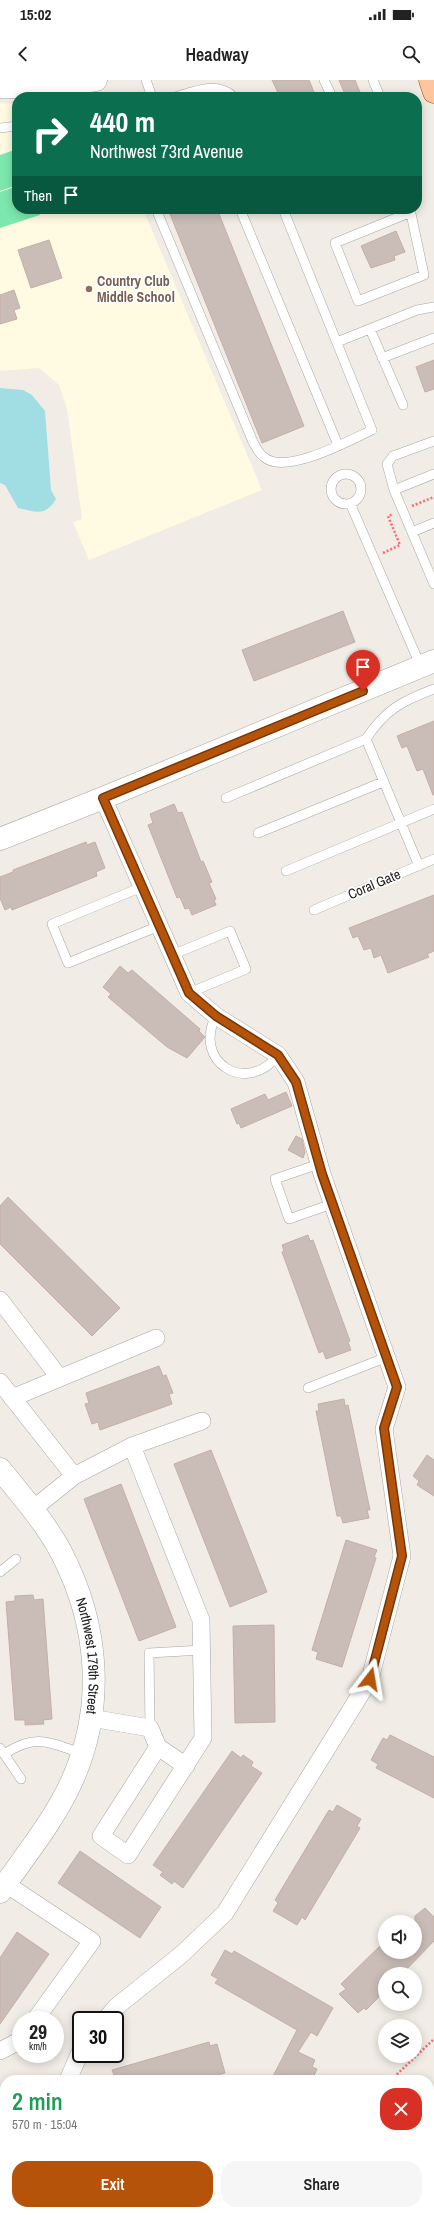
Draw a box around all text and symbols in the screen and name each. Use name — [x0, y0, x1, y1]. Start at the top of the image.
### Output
text: 15:02 — [20, 4, 51, 25]
text: Headway — [185, 42, 249, 67]
icon: back — [12, 43, 34, 65]
icon: search — [400, 43, 422, 65]
text: 440 m — [90, 103, 155, 141]
icon: right — [24, 108, 76, 160]
text: Northwest 73rd Avenue — [90, 139, 243, 164]
icon: arrive — [60, 184, 82, 206]
text: Then — [24, 185, 52, 206]
place label: Country Club Middle School — [97, 272, 175, 306]
marker: Country Club Middle School — [84, 284, 94, 294]
pin — [346, 650, 380, 691]
icon: arrive — [352, 656, 374, 678]
street label: Coral Gate — [345, 865, 403, 903]
street label: Northwest 179th Street — [72, 1595, 103, 1715]
position arrow — [349, 1658, 391, 1700]
map controls — [378, 1915, 422, 2063]
button: sound — [378, 1915, 422, 1959]
button: search — [378, 1967, 422, 2011]
speed limit sign: 30 — [72, 2011, 124, 2063]
text: 29 — [29, 2018, 47, 2045]
button: layers — [378, 2019, 422, 2063]
text: km/h — [29, 2040, 47, 2053]
text: 2 min — [12, 2085, 63, 2117]
button: close — [380, 2088, 422, 2130]
text: 570 m · 15:04 — [12, 2116, 77, 2133]
button: Exit — [12, 2161, 213, 2207]
button: Share — [221, 2161, 422, 2207]

